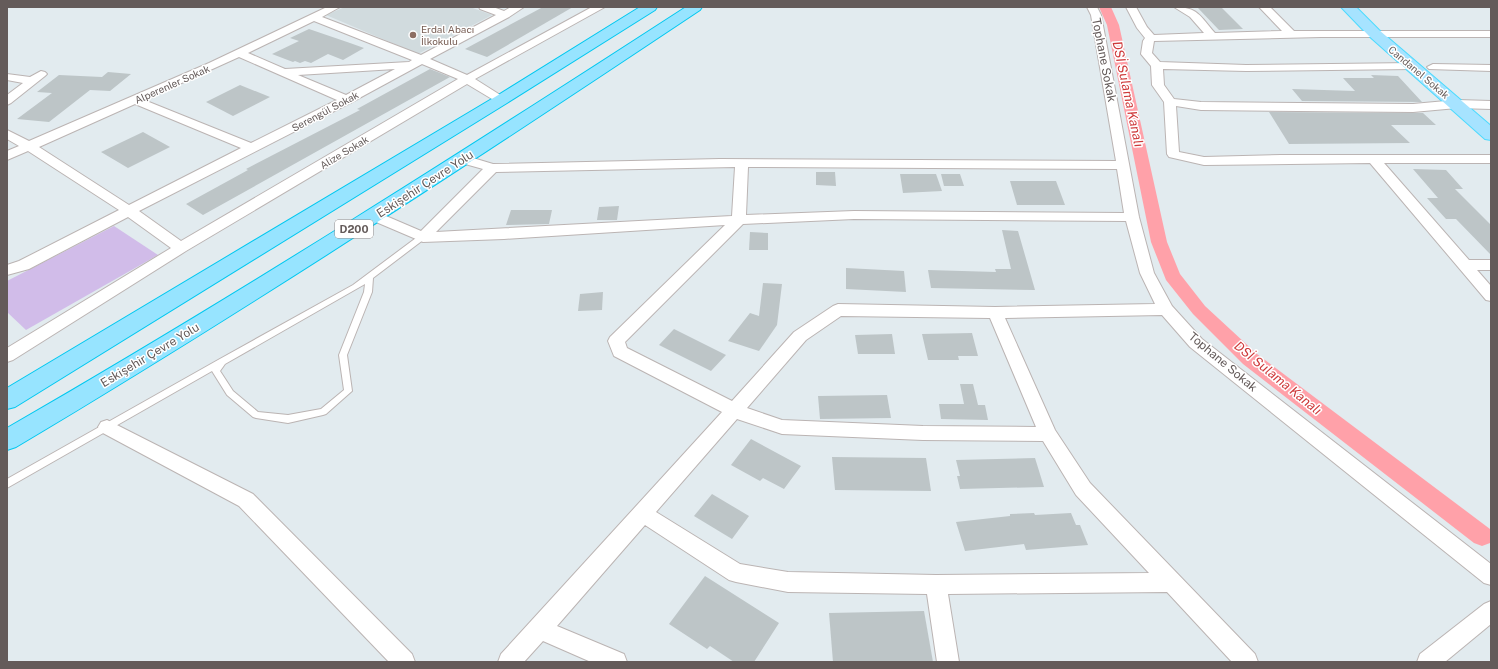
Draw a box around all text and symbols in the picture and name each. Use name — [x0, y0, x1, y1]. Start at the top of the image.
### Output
street label: Tophane Sokak — [1089, 17, 1119, 103]
place label: Erdal Abacı İlkokulu — [421, 23, 474, 47]
marker: Erdal Abacı İlkokulu — [408, 30, 418, 40]
water label: DSİ Sulama Kanalı — [1109, 40, 1147, 148]
street label: Candanel Sokak — [1386, 43, 1452, 101]
street label: Alperenler Sokak — [133, 62, 212, 106]
street label: Serengül Sokak — [290, 88, 361, 134]
street label: Alize Sokak — [318, 133, 371, 171]
street label: Eskişehir Çevre Yolu — [374, 147, 476, 221]
road number: D200 — [335, 220, 373, 238]
street label: Eskişehir Çevre Yolu — [98, 320, 202, 390]
street label: Tophane Sokak — [1186, 329, 1260, 395]
water label: DSİ Sulama Kanalı — [1231, 338, 1325, 418]

